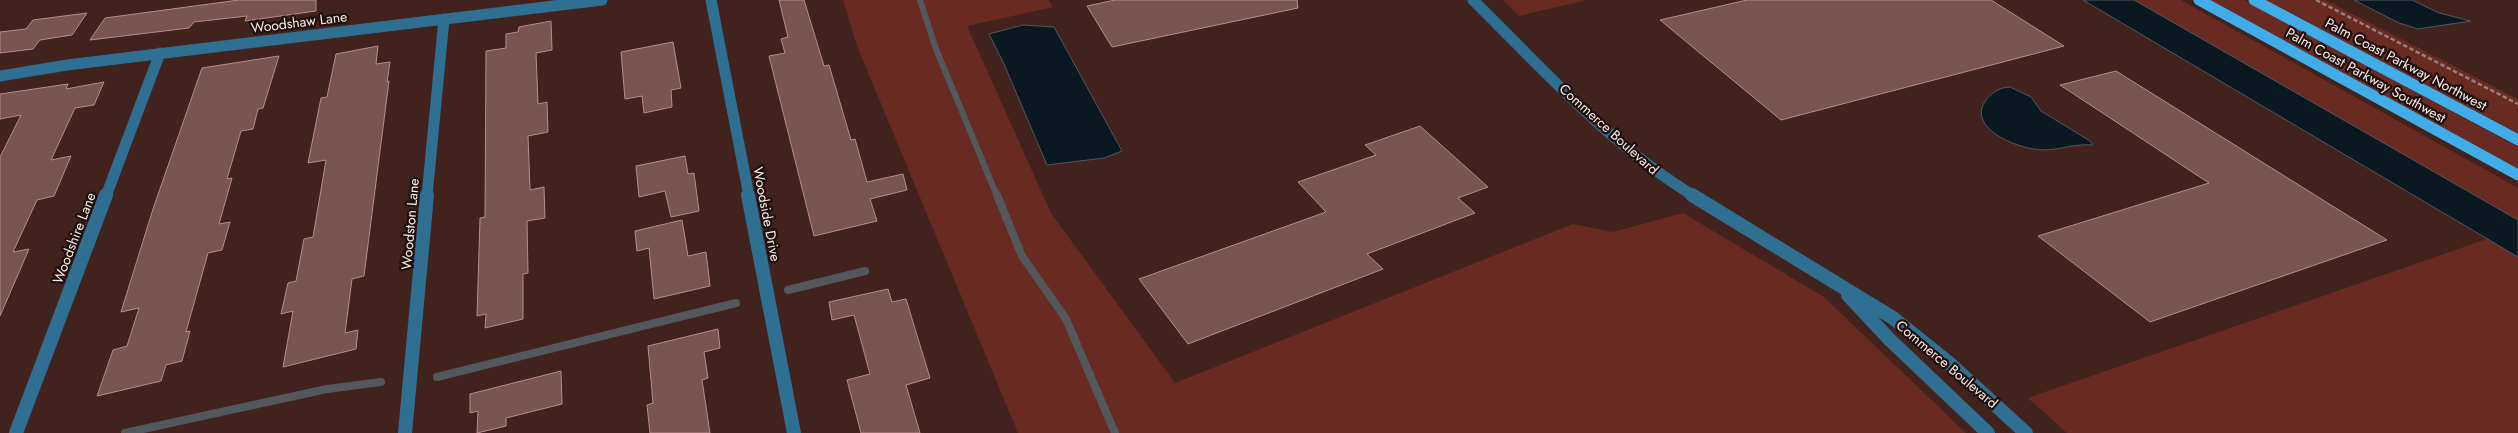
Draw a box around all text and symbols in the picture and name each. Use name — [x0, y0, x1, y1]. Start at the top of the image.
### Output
street label: Woodshaw Lane — [250, 6, 348, 38]
street label: Palm Coast Parkway Northwest — [2322, 13, 2491, 116]
street label: Palm Coast Parkway Southwest — [2282, 23, 2450, 128]
street label: Commerce Boulevard — [1555, 79, 1663, 179]
street label: Woodside Drive — [748, 165, 786, 263]
street label: Woodston Lane — [396, 177, 424, 271]
street label: Woodshire Lane — [47, 189, 101, 287]
street label: Commerce Boulevard — [1892, 315, 2002, 413]

